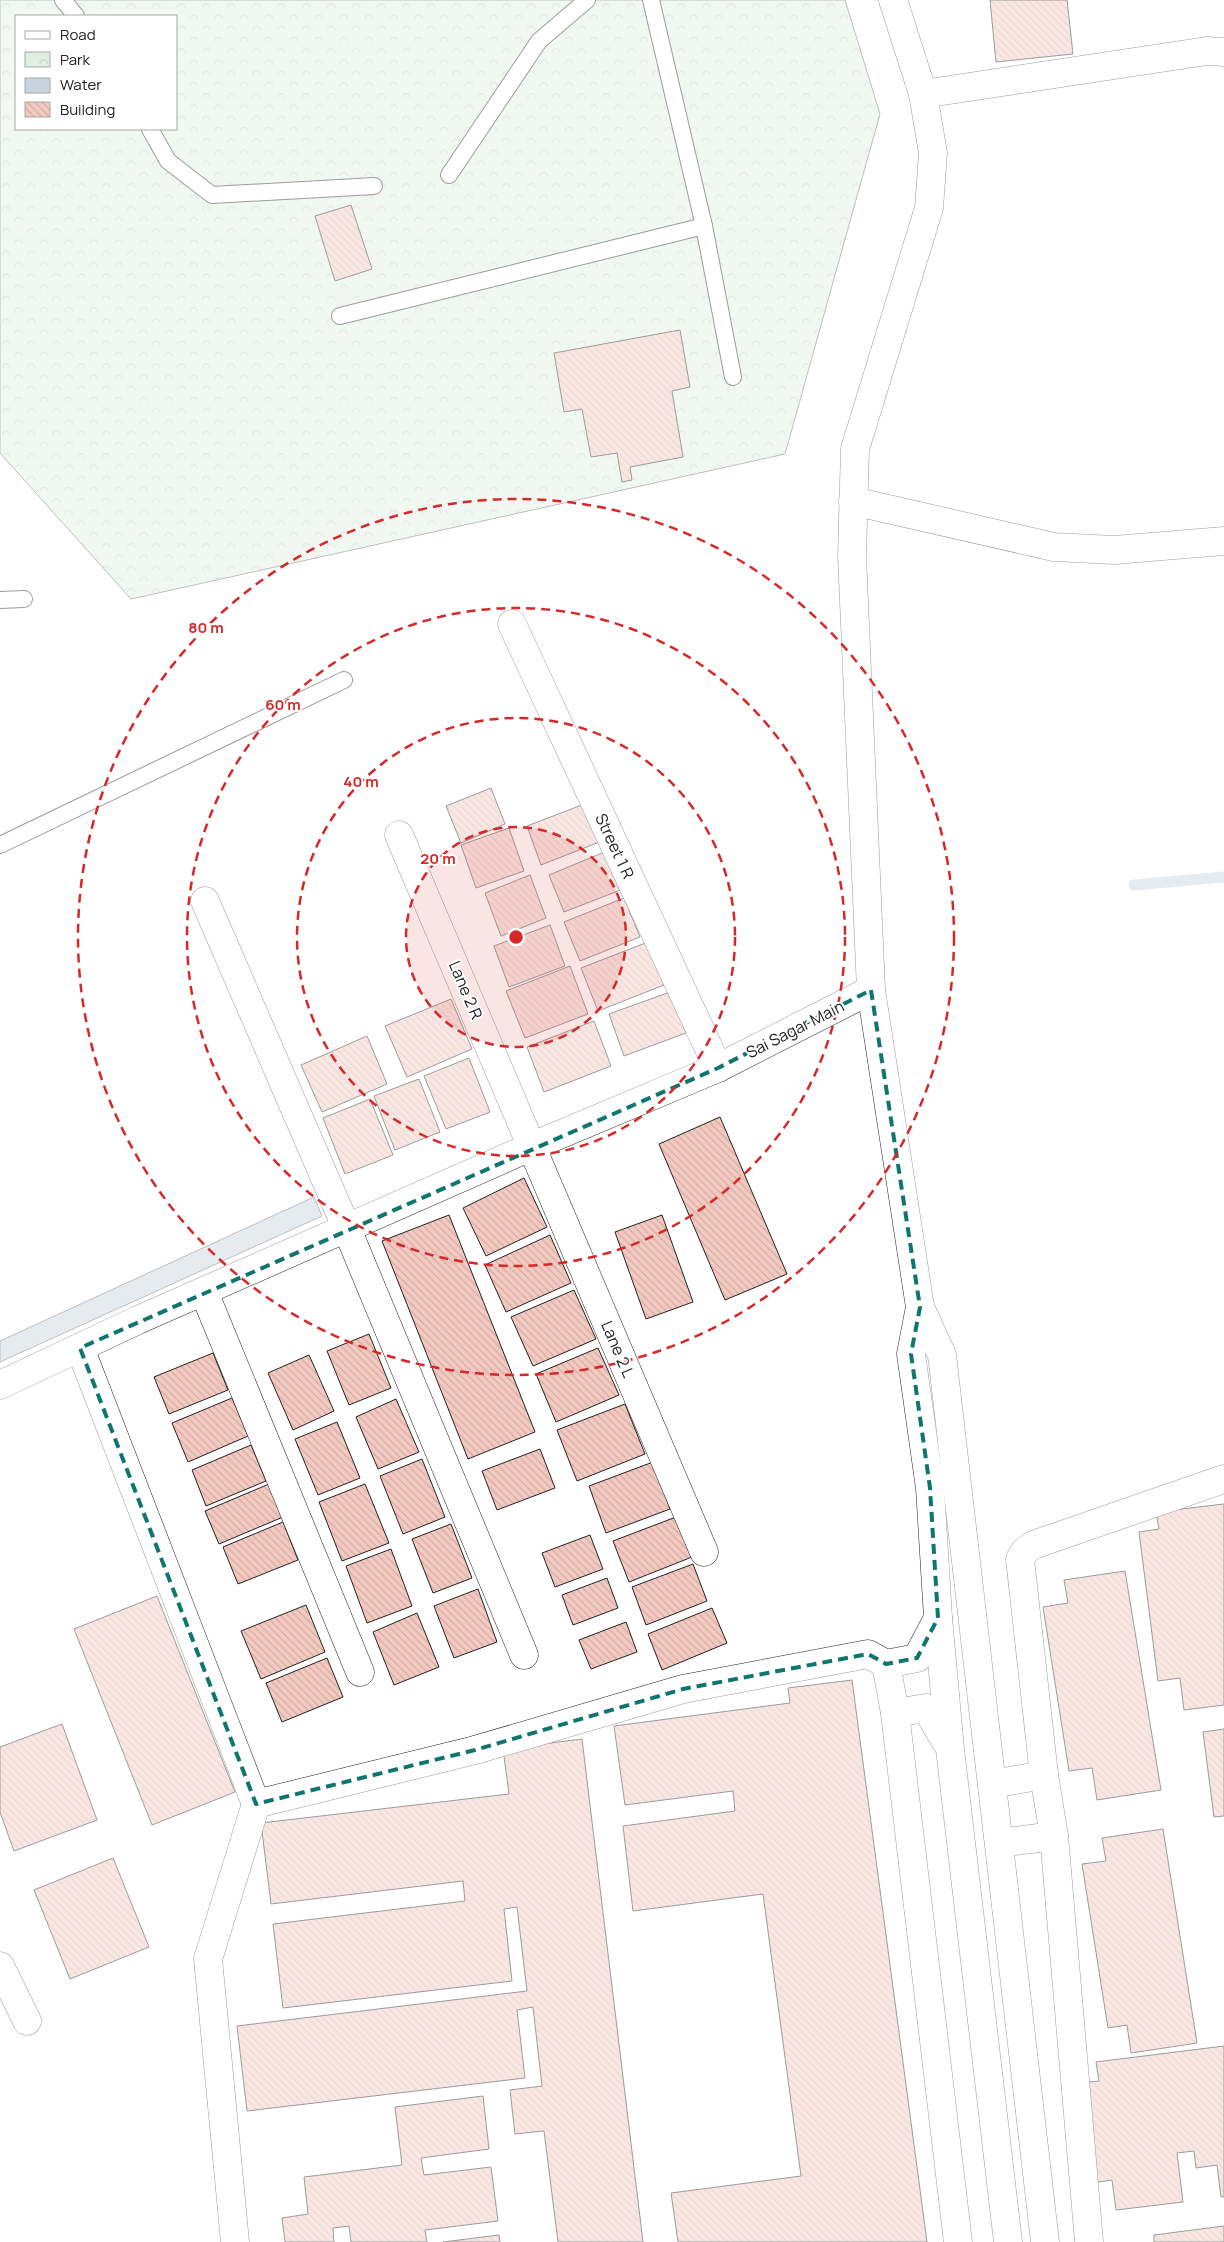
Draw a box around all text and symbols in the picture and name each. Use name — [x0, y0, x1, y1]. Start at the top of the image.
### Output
legend — [15, 15, 178, 130]
text: Road — [60, 24, 96, 45]
text: Park — [60, 49, 90, 70]
text: Water — [60, 74, 102, 95]
text: Building — [60, 99, 115, 120]
text: 80 m — [188, 617, 224, 638]
text: 60 m — [265, 694, 301, 715]
text: 40 m — [343, 771, 379, 792]
street label: Street 1 R — [590, 810, 640, 882]
text: 20 m — [420, 848, 456, 869]
centre of rings — [507, 928, 525, 946]
street label: Lane 2 R — [444, 957, 488, 1023]
street label: Sai Sagar Main — [742, 995, 848, 1063]
street label: Lane 2 L — [596, 1317, 640, 1381]

